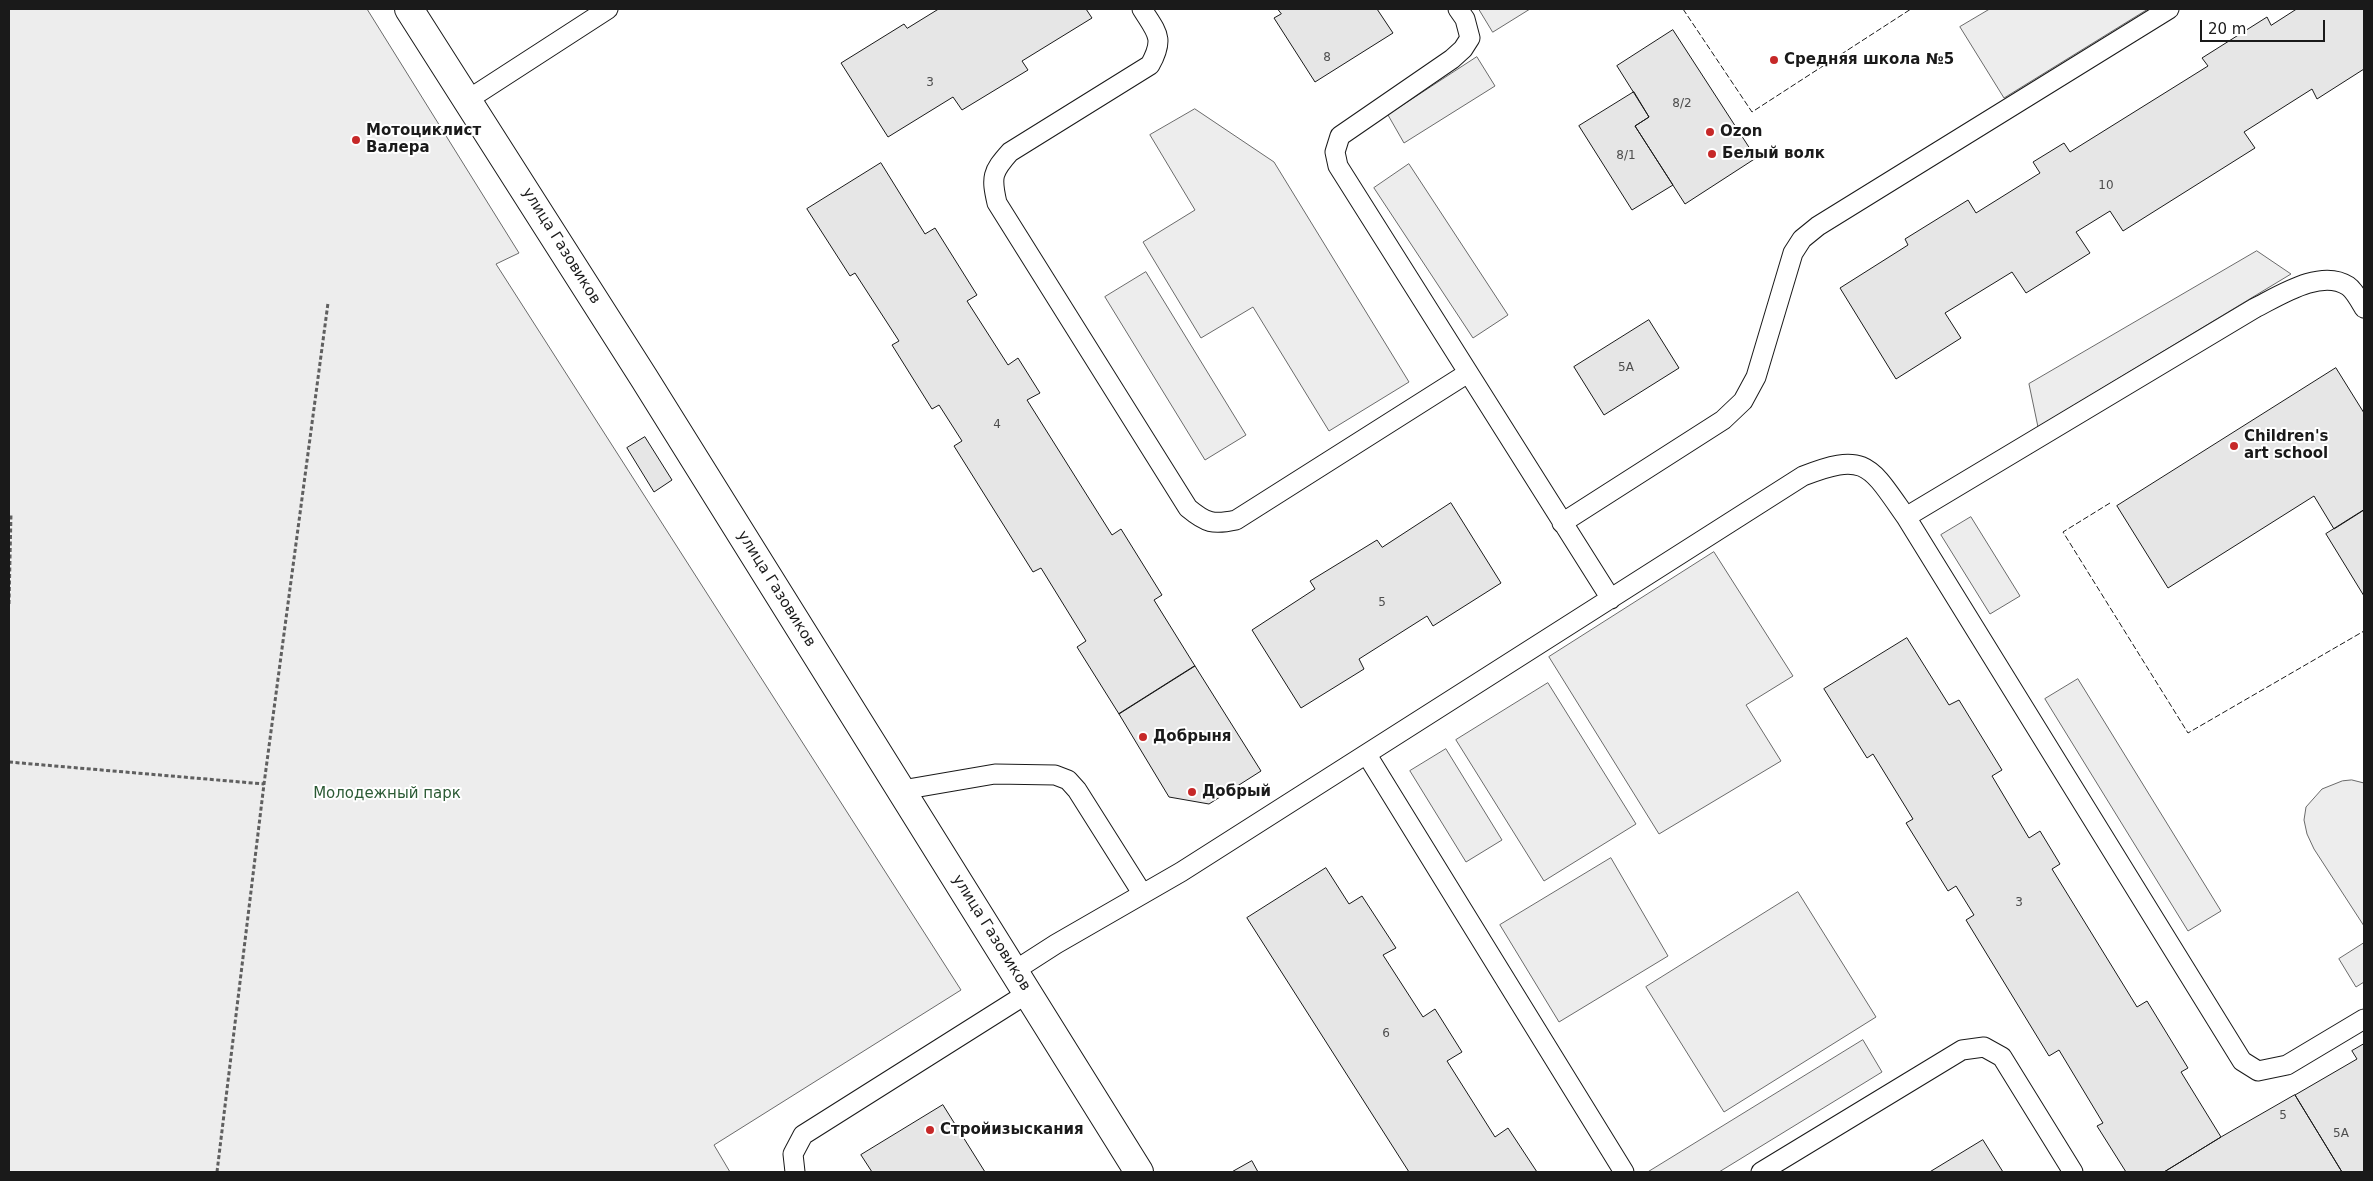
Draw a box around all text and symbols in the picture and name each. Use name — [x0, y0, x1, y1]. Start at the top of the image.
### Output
scale bar — [2203, 10, 2328, 42]
text: 20 m — [2208, 20, 2246, 38]
house number: 8 — [1323, 51, 1331, 65]
place label: Средняя школа №5 — [1784, 51, 1954, 69]
marker: Средняя школа №5 — [1768, 54, 1780, 66]
house number: 3 — [926, 76, 934, 90]
house number: 8/2 — [1672, 97, 1692, 111]
place label: Мотоциклист Валера — [366, 122, 481, 157]
place label: Ozon — [1720, 123, 1762, 141]
marker: Ozon — [1704, 126, 1716, 138]
marker: Мотоциклист Валера — [350, 134, 362, 146]
place label: Белый волк — [1722, 145, 1825, 163]
marker: Белый волк — [1706, 148, 1718, 160]
house number: 8/1 — [1616, 149, 1636, 163]
house number: 10 — [2098, 179, 2114, 193]
street label: улица Газовиков — [518, 185, 604, 307]
house number: 5А — [1618, 361, 1634, 375]
house number: 4 — [993, 418, 1001, 432]
place label: Children's art school — [2244, 428, 2328, 463]
marker: Children's art school — [2228, 440, 2240, 452]
street label: улица Газовиков — [733, 528, 819, 650]
house number: 5 — [1378, 596, 1386, 610]
place label: Добрыня — [1153, 728, 1231, 746]
marker: Добрыня — [1137, 731, 1149, 743]
place label: Добрый — [1202, 783, 1271, 801]
park label: Молодежный парк — [313, 785, 461, 803]
marker: Добрый — [1186, 786, 1198, 798]
street label: улица Газовиков — [948, 872, 1034, 994]
house number: 3 — [2015, 896, 2023, 910]
house number: 6 — [1382, 1027, 1390, 1041]
house number: 5 — [2279, 1109, 2287, 1123]
place label: Стройизыскания — [940, 1121, 1084, 1139]
marker: Стройизыскания — [924, 1124, 936, 1136]
house number: 5А — [2333, 1127, 2349, 1141]

